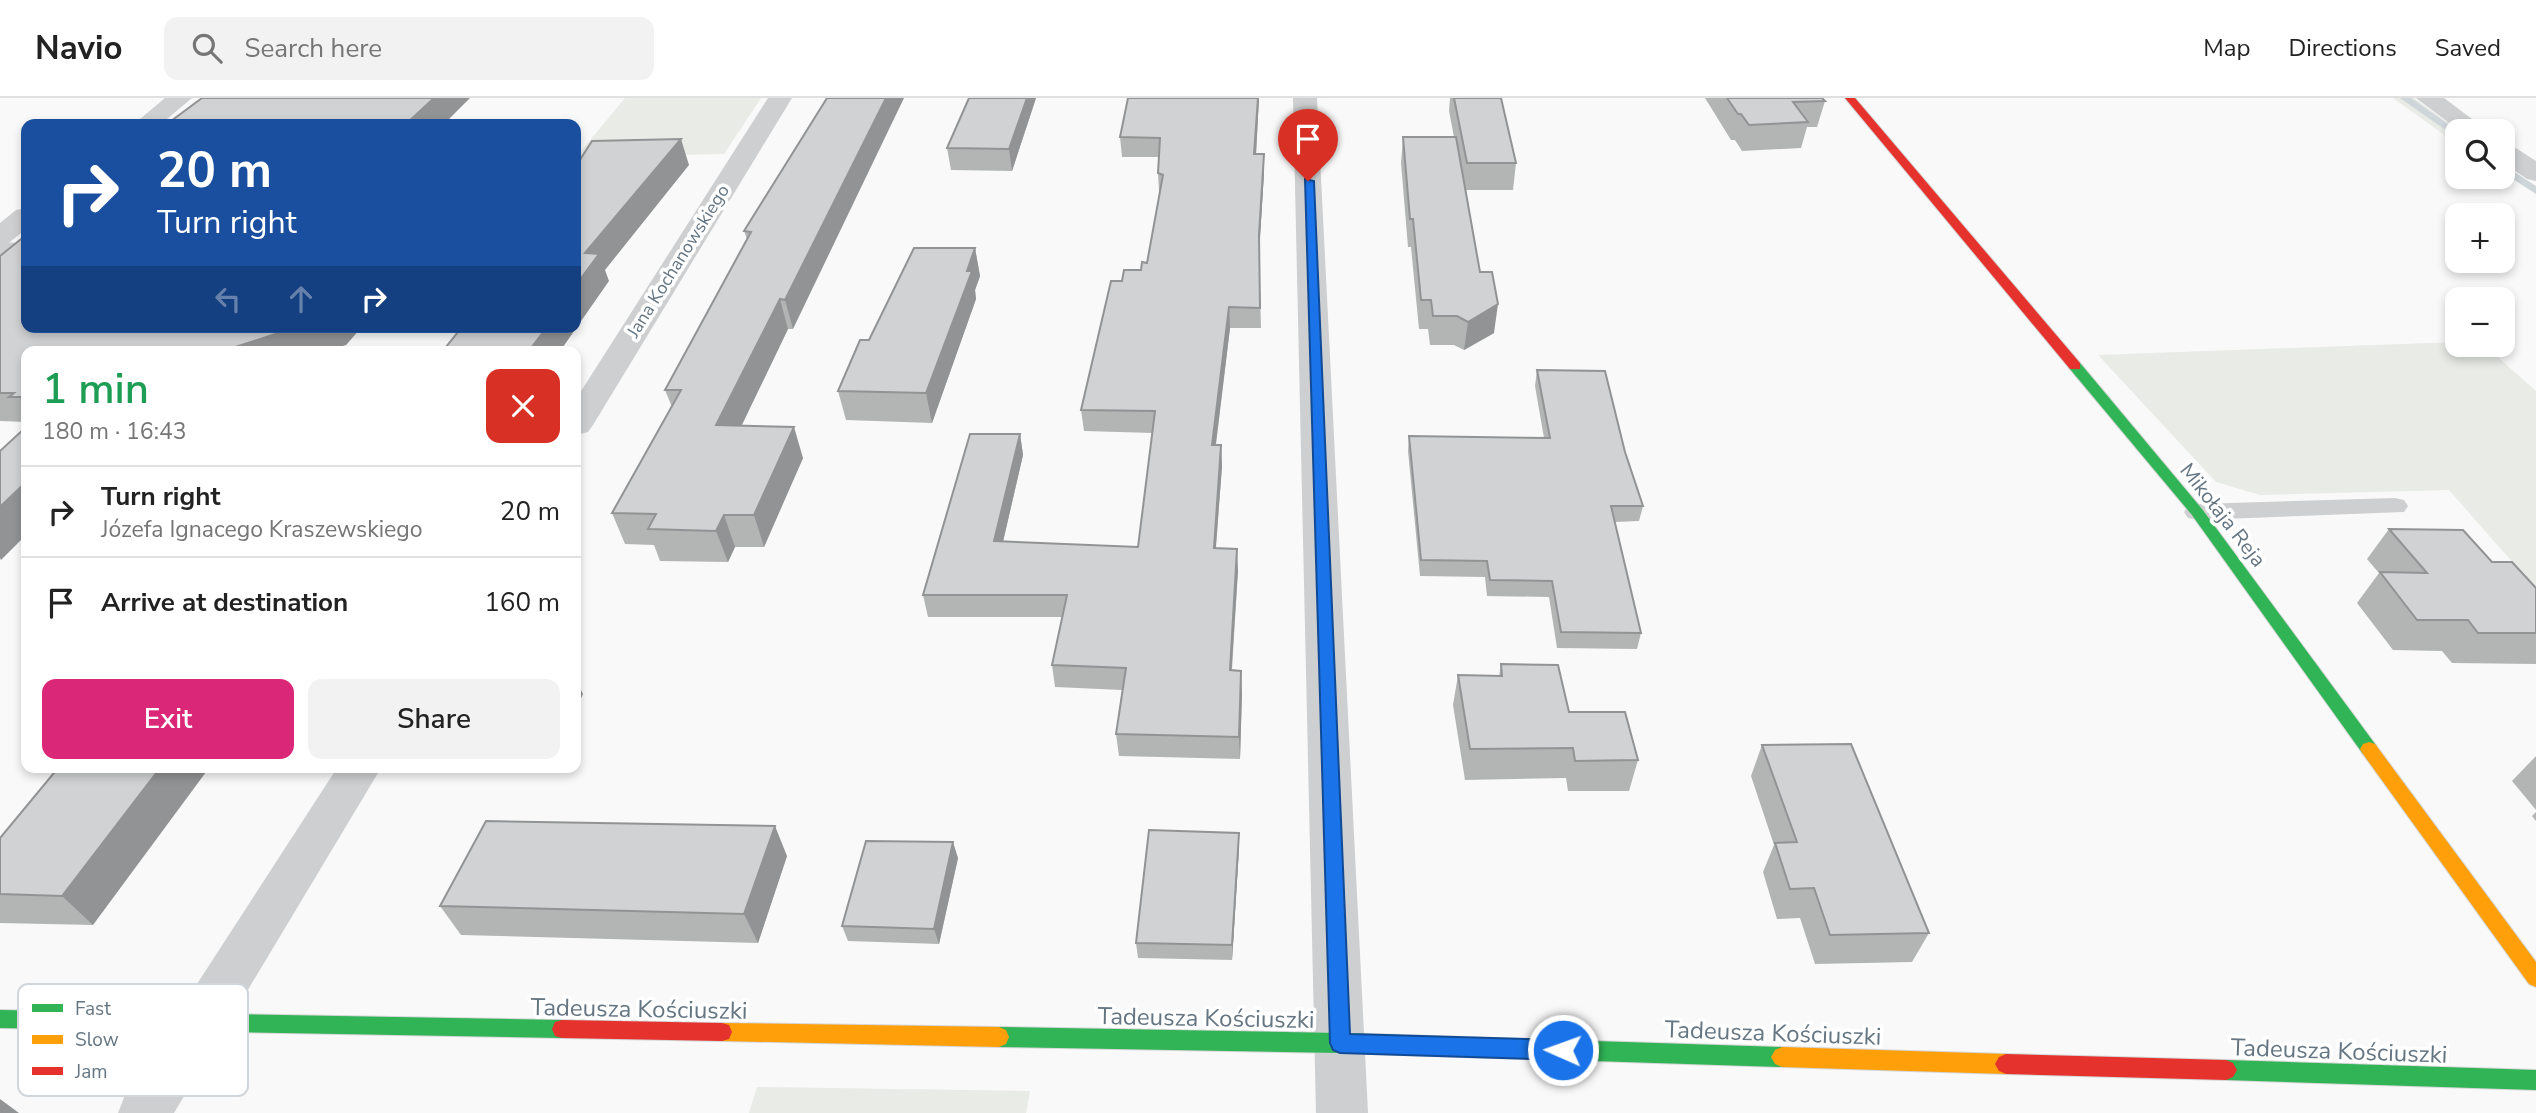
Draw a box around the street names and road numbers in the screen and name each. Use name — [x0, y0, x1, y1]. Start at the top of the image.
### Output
street label: Jana Kochanowskiego — [621, 180, 735, 343]
street label: Mikołaja Reja — [2174, 457, 2272, 573]
street label: Tadeusza Kościuszki — [530, 991, 748, 1027]
street label: Tadeusza Kościuszki — [1097, 1000, 1315, 1036]
street label: Tadeusza Kościuszki — [1664, 1013, 1882, 1053]
street label: Tadeusza Kościuszki — [2230, 1031, 2448, 1071]

